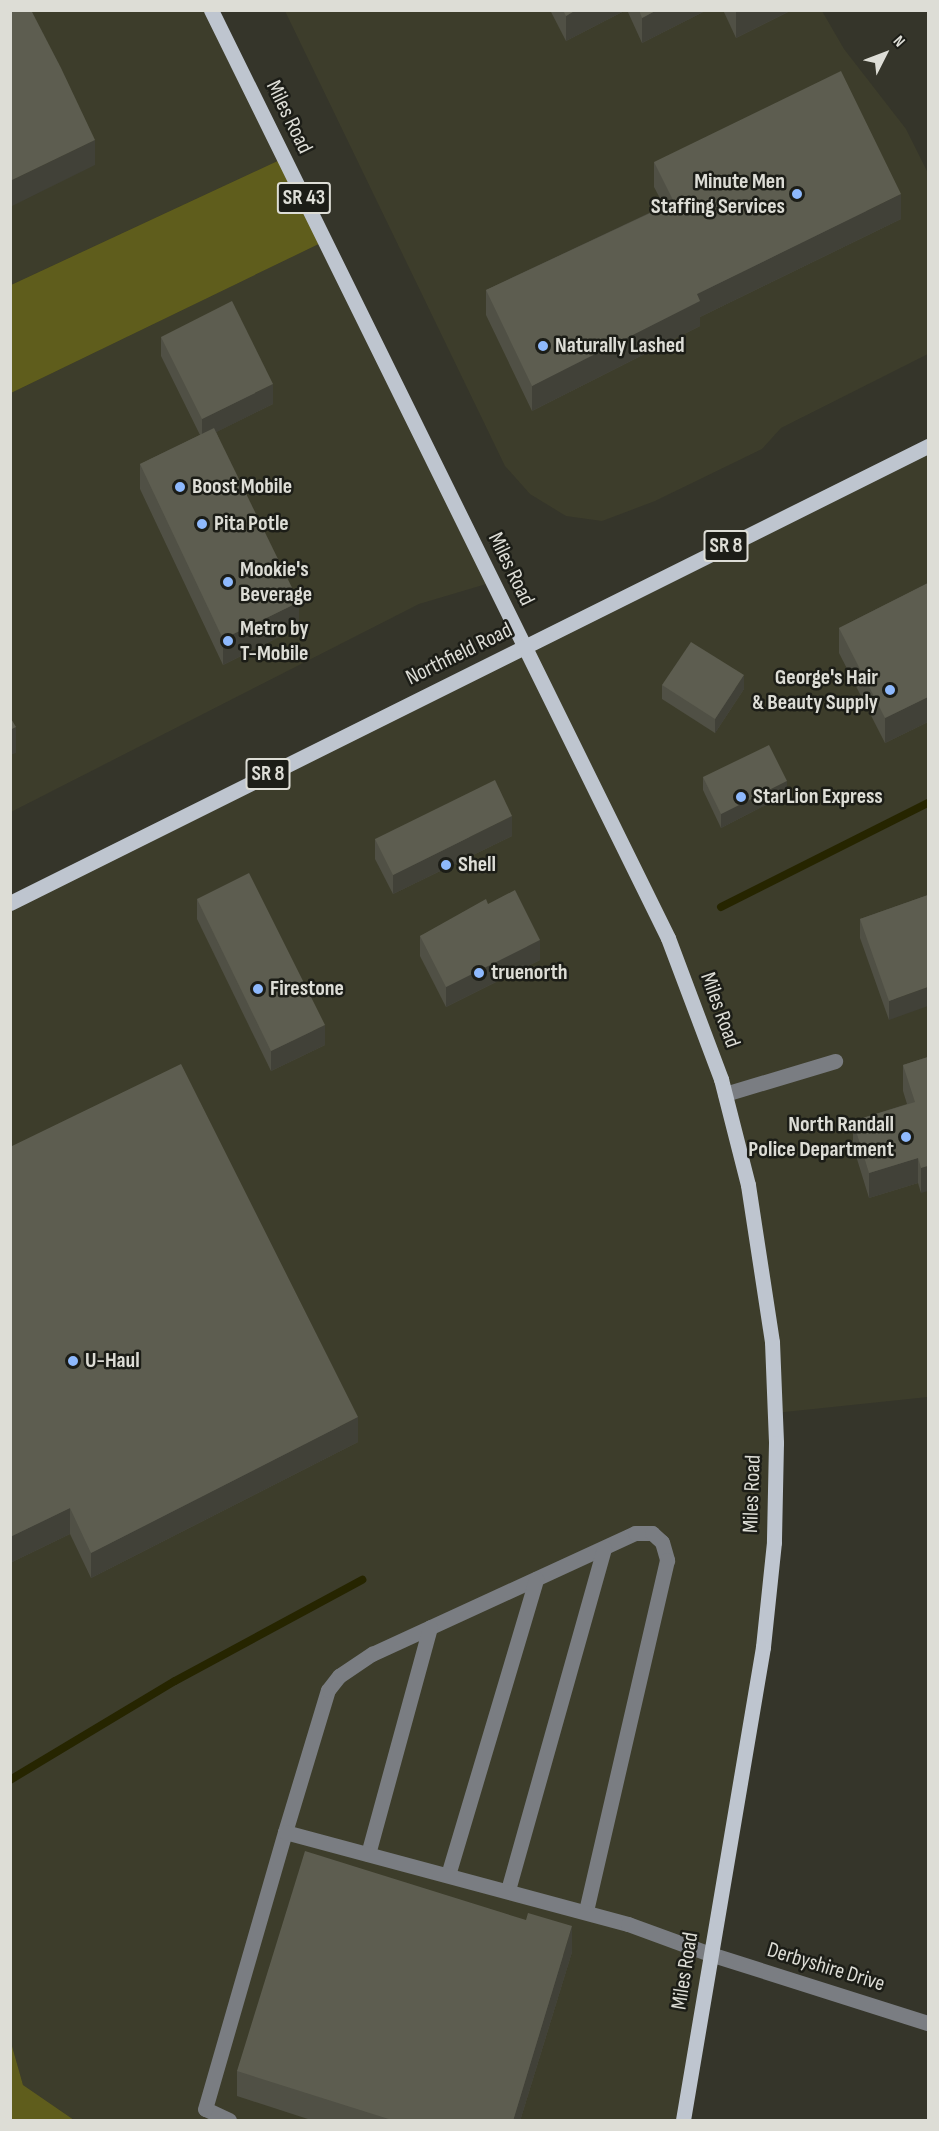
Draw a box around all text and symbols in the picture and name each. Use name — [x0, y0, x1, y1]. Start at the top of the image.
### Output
north arrow — [855, 24, 915, 84]
text: N — [889, 32, 909, 51]
street label: Miles Road — [260, 76, 318, 158]
place label: Minute Men Staffing Services — [651, 168, 785, 220]
road number: SR 43 — [276, 180, 332, 216]
marker: Minute Men Staffing Services — [790, 187, 804, 201]
place label: Naturally Lashed — [555, 333, 685, 359]
marker: Naturally Lashed — [536, 339, 550, 353]
place label: Boost Mobile — [192, 474, 292, 500]
marker: Boost Mobile — [173, 480, 187, 494]
place label: Pita Potle — [214, 511, 289, 537]
marker: Pita Potle — [195, 517, 209, 531]
street label: Miles Road — [482, 528, 540, 610]
road number: SR 8 — [704, 528, 748, 564]
place label: Mookie's Beverage — [240, 556, 312, 608]
marker: Mookie's Beverage — [221, 575, 235, 589]
place label: Metro by T-Mobile — [240, 615, 309, 666]
street label: Northfield Road — [402, 617, 516, 691]
marker: Metro by T-Mobile — [221, 634, 235, 648]
place label: George's Hair & Beauty Supply — [752, 664, 878, 716]
marker: George's Hair & Beauty Supply — [883, 683, 897, 697]
road number: SR 8 — [246, 756, 290, 792]
place label: StarLion Express — [753, 784, 883, 810]
marker: StarLion Express — [734, 790, 748, 804]
place label: Shell — [458, 852, 496, 878]
marker: Shell — [439, 858, 453, 872]
place label: truenorth — [491, 960, 568, 986]
marker: truenorth — [472, 966, 486, 980]
street label: Miles Road — [694, 969, 746, 1051]
place label: Firestone — [270, 976, 344, 1002]
marker: Firestone — [251, 982, 265, 996]
place label: North Randall Police Department — [748, 1111, 894, 1162]
marker: North Randall Police Department — [899, 1130, 913, 1144]
place label: U-Haul — [85, 1348, 140, 1374]
marker: U-Haul — [66, 1354, 80, 1368]
street label: Miles Road — [737, 1454, 767, 1534]
street label: Miles Road — [666, 1930, 704, 2012]
street label: Derbyshire Drive — [764, 1937, 888, 1997]

